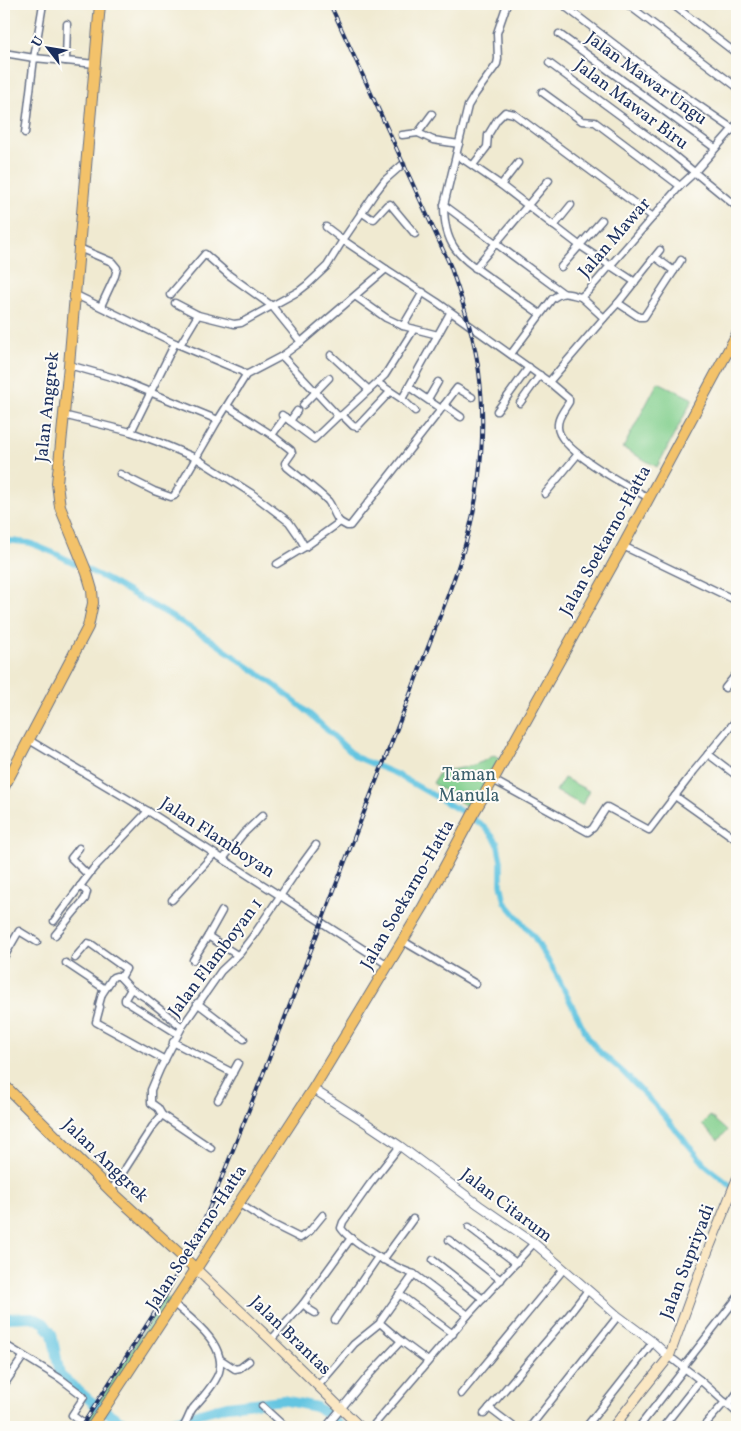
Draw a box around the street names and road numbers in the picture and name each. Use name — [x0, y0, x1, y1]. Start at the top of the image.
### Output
street label: Jalan Mawar Ungu — [580, 26, 712, 132]
street label: Jalan Mawar Biru — [569, 54, 693, 156]
street label: Jalan Mawar — [573, 192, 657, 284]
street label: Jalan Anggrek — [30, 350, 66, 464]
street label: Jalan Soekarno-Hatta — [554, 461, 658, 621]
street label: Jalan Flamboyan — [155, 791, 280, 885]
street label: Jalan Soekarno-Hatta — [355, 816, 461, 974]
street label: Jalan Flamboyan 1 — [163, 893, 269, 1023]
street label: Jalan Anggrek — [56, 1113, 154, 1209]
street label: Jalan Soekarno-Hatta — [141, 1160, 254, 1316]
street label: Jalan Citarum — [455, 1163, 557, 1249]
street label: Jalan Supriyadi — [655, 1201, 721, 1323]
street label: Jalan Brantas — [244, 1291, 336, 1381]

